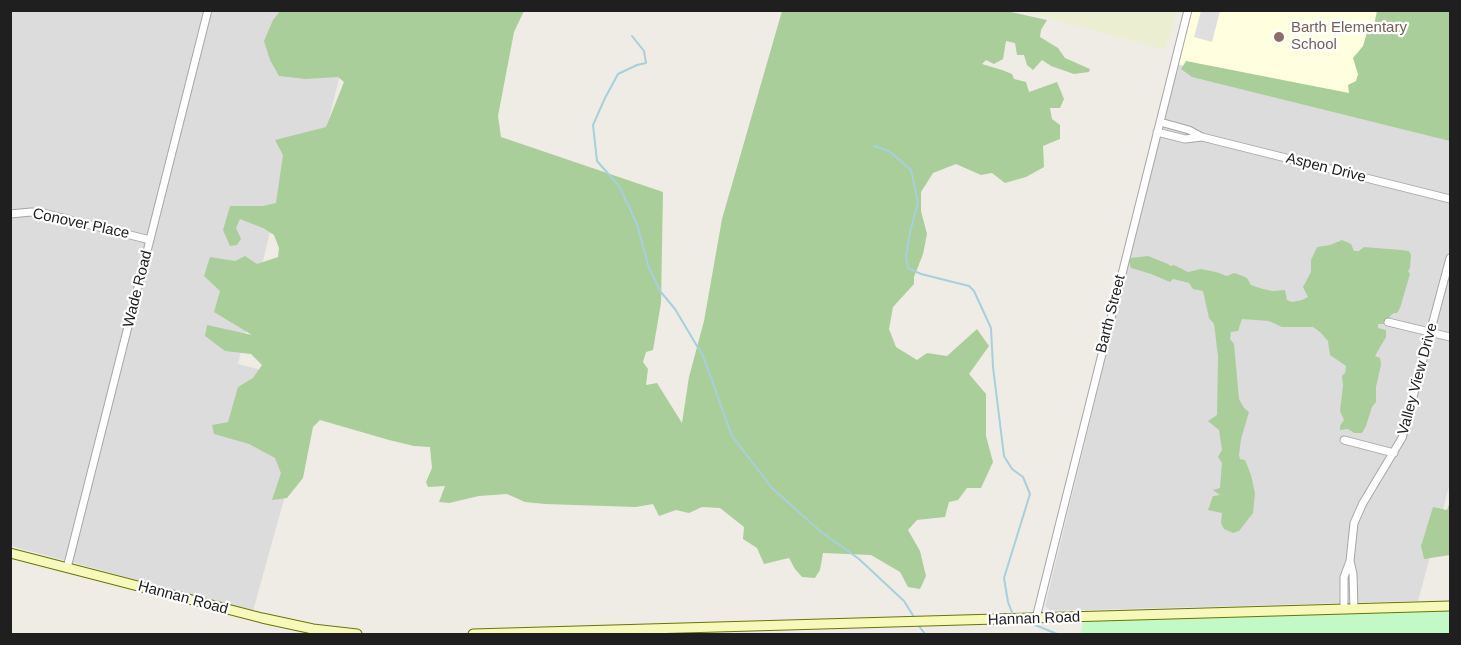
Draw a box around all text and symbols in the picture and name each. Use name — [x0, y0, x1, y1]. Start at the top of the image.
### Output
place label: Barth Elementary School — [1291, 19, 1407, 54]
marker: Barth Elementary School — [1272, 30, 1286, 44]
street label: Aspen Drive — [1284, 149, 1368, 187]
street label: Conover Place — [31, 205, 131, 243]
street label: Wade Road — [120, 249, 156, 329]
street label: Barth Street — [1093, 273, 1129, 355]
street label: Valley View Drive — [1394, 321, 1442, 437]
street label: Hannan Road — [136, 577, 230, 619]
street label: Hannan Road — [987, 608, 1081, 630]

